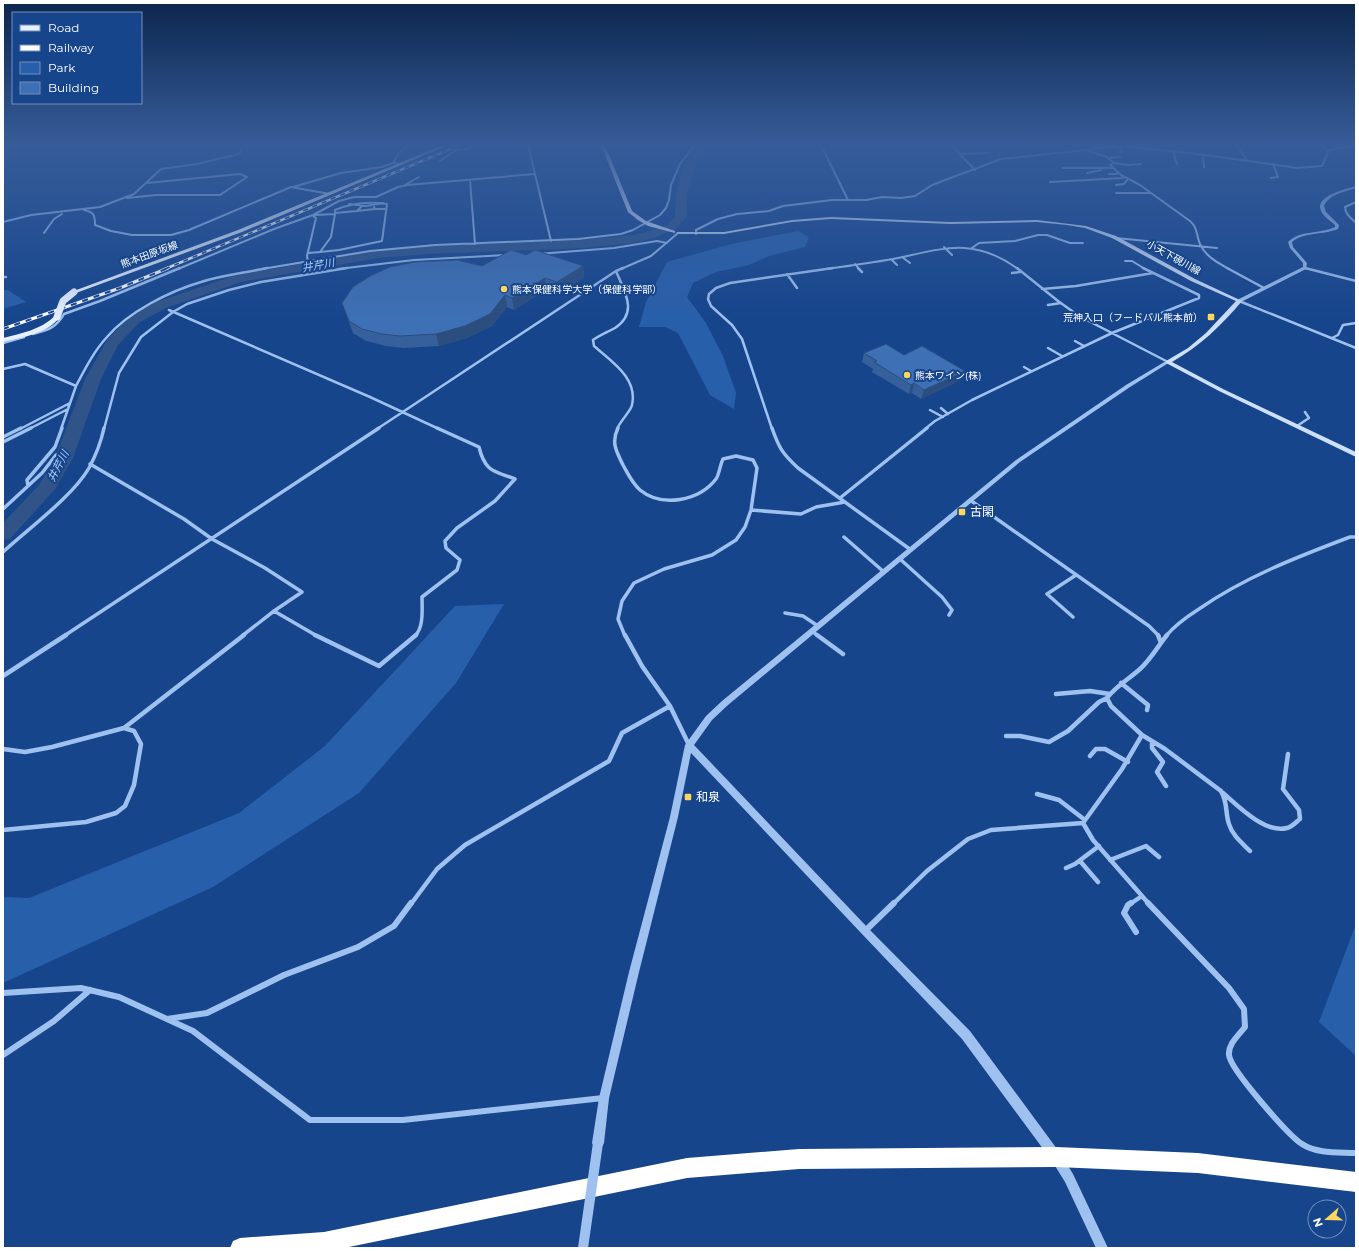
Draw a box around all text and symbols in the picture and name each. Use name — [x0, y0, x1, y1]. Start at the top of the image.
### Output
legend — [12, 12, 142, 104]
text: Road — [48, 20, 79, 35]
text: Railway — [48, 40, 94, 55]
text: Park — [48, 60, 76, 75]
text: Building — [48, 80, 99, 95]
street label: 小天下硯川線 — [1144, 237, 1203, 278]
street label: 熊本田原坂線 — [119, 238, 180, 271]
water label: 井芹川 — [301, 255, 336, 275]
place label: 熊本保健科学大学（保健科学部） — [512, 283, 662, 296]
marker: 熊本保健科学大学（保健科学部） — [499, 284, 509, 294]
place label: 荒神入口（フードパル熊本前） — [1063, 311, 1203, 324]
marker: 荒神入口（フードパル熊本前） — [1206, 312, 1216, 322]
place label: 熊本ワイン(株) — [915, 369, 982, 382]
marker: 熊本ワイン(株) — [902, 370, 912, 380]
water label: 井芹川 — [44, 447, 72, 484]
place label: 古閑 — [970, 504, 994, 519]
marker: 古閑 — [957, 507, 967, 517]
place label: 和泉 — [696, 789, 720, 804]
marker: 和泉 — [683, 792, 693, 802]
north arrow — [1307, 1199, 1347, 1239]
text: N — [1310, 1216, 1326, 1229]

